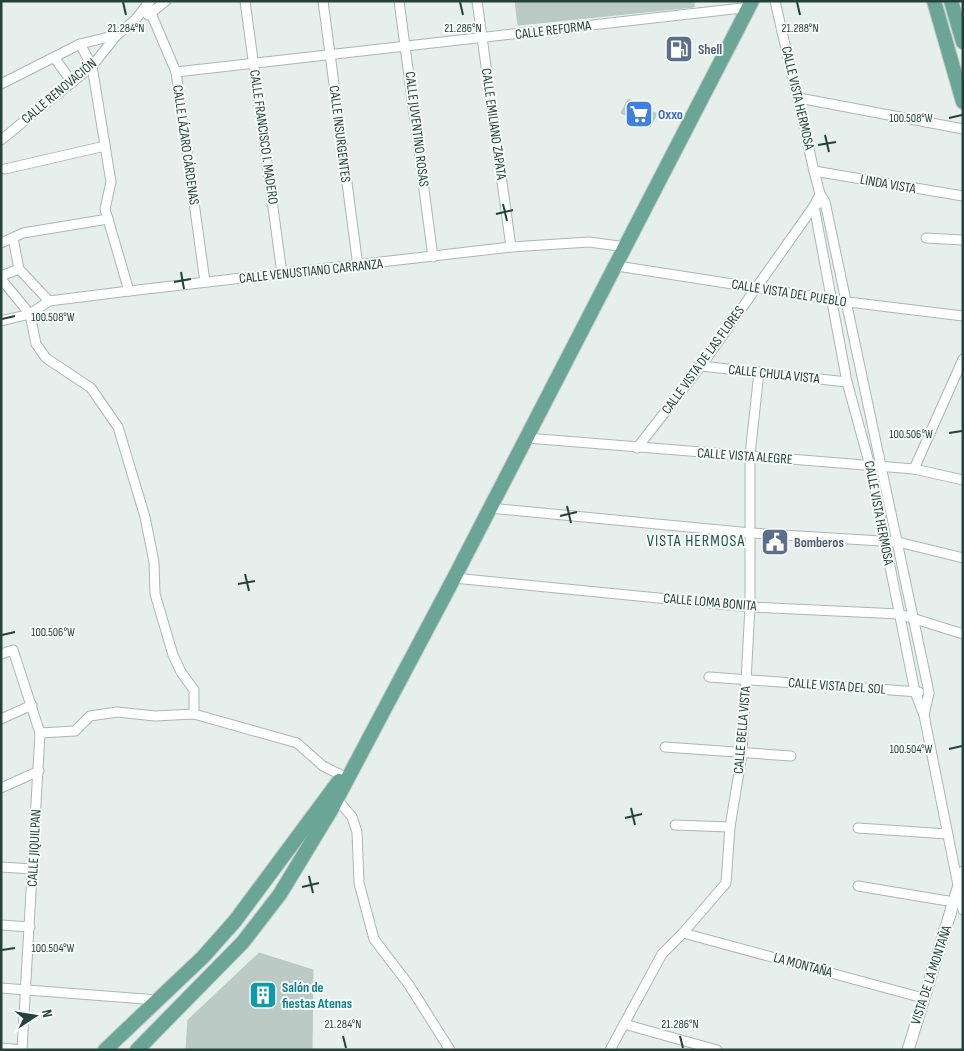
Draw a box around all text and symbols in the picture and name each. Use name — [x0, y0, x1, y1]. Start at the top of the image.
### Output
street label: CALLE REFORMA — [514, 17, 593, 43]
text: 21.284°N — [108, 21, 144, 36]
text: 21.286°N — [444, 21, 482, 36]
text: 21.288°N — [781, 21, 819, 36]
fuel station icon: Shell — [664, 34, 694, 64]
place label: Shell — [698, 41, 722, 58]
street label: CALLE VISTA HERMOSA — [778, 44, 818, 153]
street label: CALLE RENOVACIÓN — [18, 55, 100, 127]
street label: CALLE EMILIANO ZAPATA — [478, 67, 510, 182]
street label: CALLE FRANCISCO I. MADERO — [246, 69, 282, 205]
street label: CALLE JUVENTINO ROSAS — [401, 70, 433, 188]
street label: CALLE LÁZARO CÁRDENAS — [169, 84, 203, 206]
street label: CALLE INSURGENTES — [326, 84, 354, 184]
supermarket icon: Oxxo — [624, 99, 654, 129]
place label: Oxxo — [658, 106, 683, 123]
text: 100.508°W — [889, 111, 933, 126]
street label: LINDA VISTA — [859, 171, 918, 197]
street label: CALLE VENUSTIANO CARRANZA — [238, 255, 385, 287]
street label: CALLE VISTA DEL PUEBLO — [730, 276, 848, 311]
street label: CALLE VISTA DE LAS FLORES — [658, 303, 748, 417]
text: 100.508°W — [31, 310, 75, 325]
street label: CALLE CHULA VISTA — [728, 361, 821, 387]
text: 100.506°W — [889, 427, 933, 442]
street label: CALLE VISTA ALEGRE — [697, 444, 793, 468]
street label: CALLE VISTA HERMOSA — [861, 459, 898, 568]
public building icon: Bomberos — [760, 527, 790, 557]
district label: VISTA HERMOSA — [647, 532, 745, 551]
place label: Bomberos — [794, 534, 844, 551]
street label: CALLE LOMA BONITA — [663, 589, 758, 615]
text: 100.506°W — [31, 625, 75, 640]
street label: CALLE VISTA DEL SOL — [788, 674, 886, 698]
street label: CALLE BELLA VISTA — [730, 684, 754, 775]
text: 100.504°W — [890, 742, 933, 757]
street label: CALLE JIQUILPAN — [23, 809, 45, 887]
street label: VISTA DE LA MONTAÑA — [907, 922, 955, 1027]
text: 100.504°W — [32, 941, 75, 956]
street label: LA MONTAÑA — [772, 949, 835, 981]
place label: Salón de fiestas Atenas — [282, 979, 352, 1012]
building icon: Salón de fiestas Atenas — [248, 980, 278, 1010]
north arrow — [10, 991, 60, 1041]
text: N — [38, 1008, 56, 1019]
text: 21.284°N — [325, 1017, 361, 1032]
text: 21.286°N — [661, 1017, 699, 1032]

